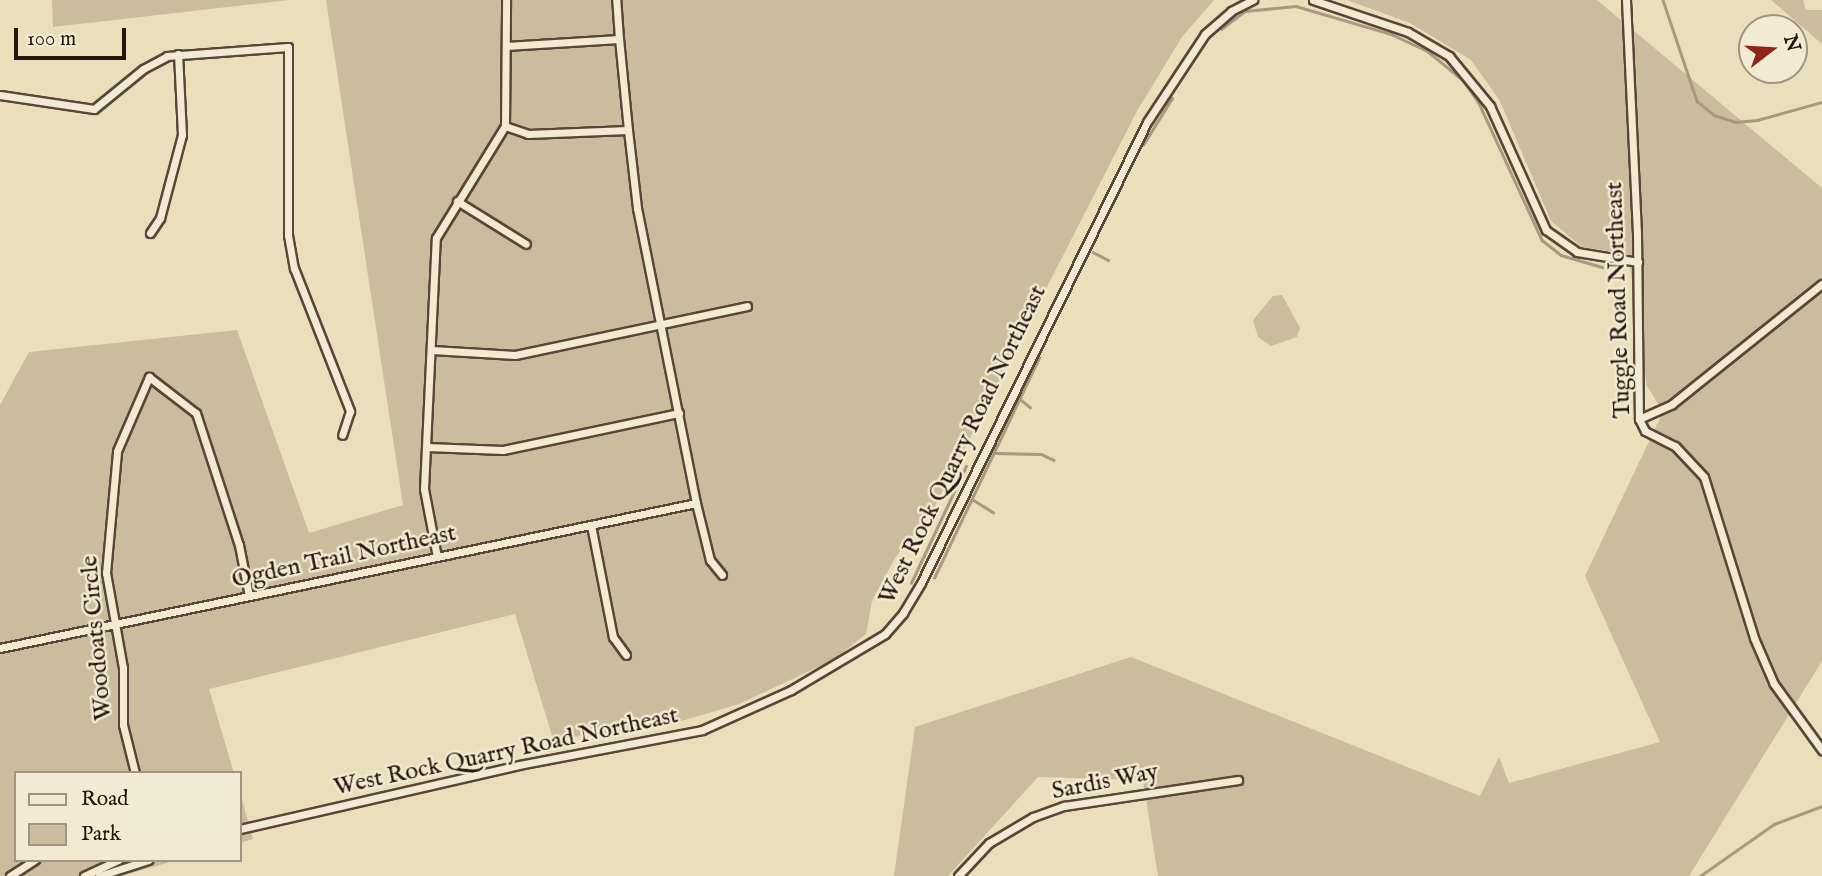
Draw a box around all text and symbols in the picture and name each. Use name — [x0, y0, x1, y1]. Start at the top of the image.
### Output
scale bar — [18, 14, 130, 58]
north arrow — [1738, 14, 1808, 84]
text: 100 m — [27, 26, 76, 53]
text: N — [1777, 32, 1805, 55]
street label: Tuggle Road Northeast — [1600, 181, 1638, 419]
street label: West Rock Quarry Road Northeast — [873, 281, 1053, 609]
street label: Ogden Trail Northeast — [229, 519, 459, 595]
street label: Woodoats Circle — [75, 554, 119, 722]
street label: West Rock Quarry Road Northeast — [331, 701, 681, 803]
street label: Sardis Way — [1049, 758, 1161, 806]
legend — [14, 771, 242, 862]
text: Road — [81, 786, 128, 813]
text: Park — [81, 821, 121, 848]

